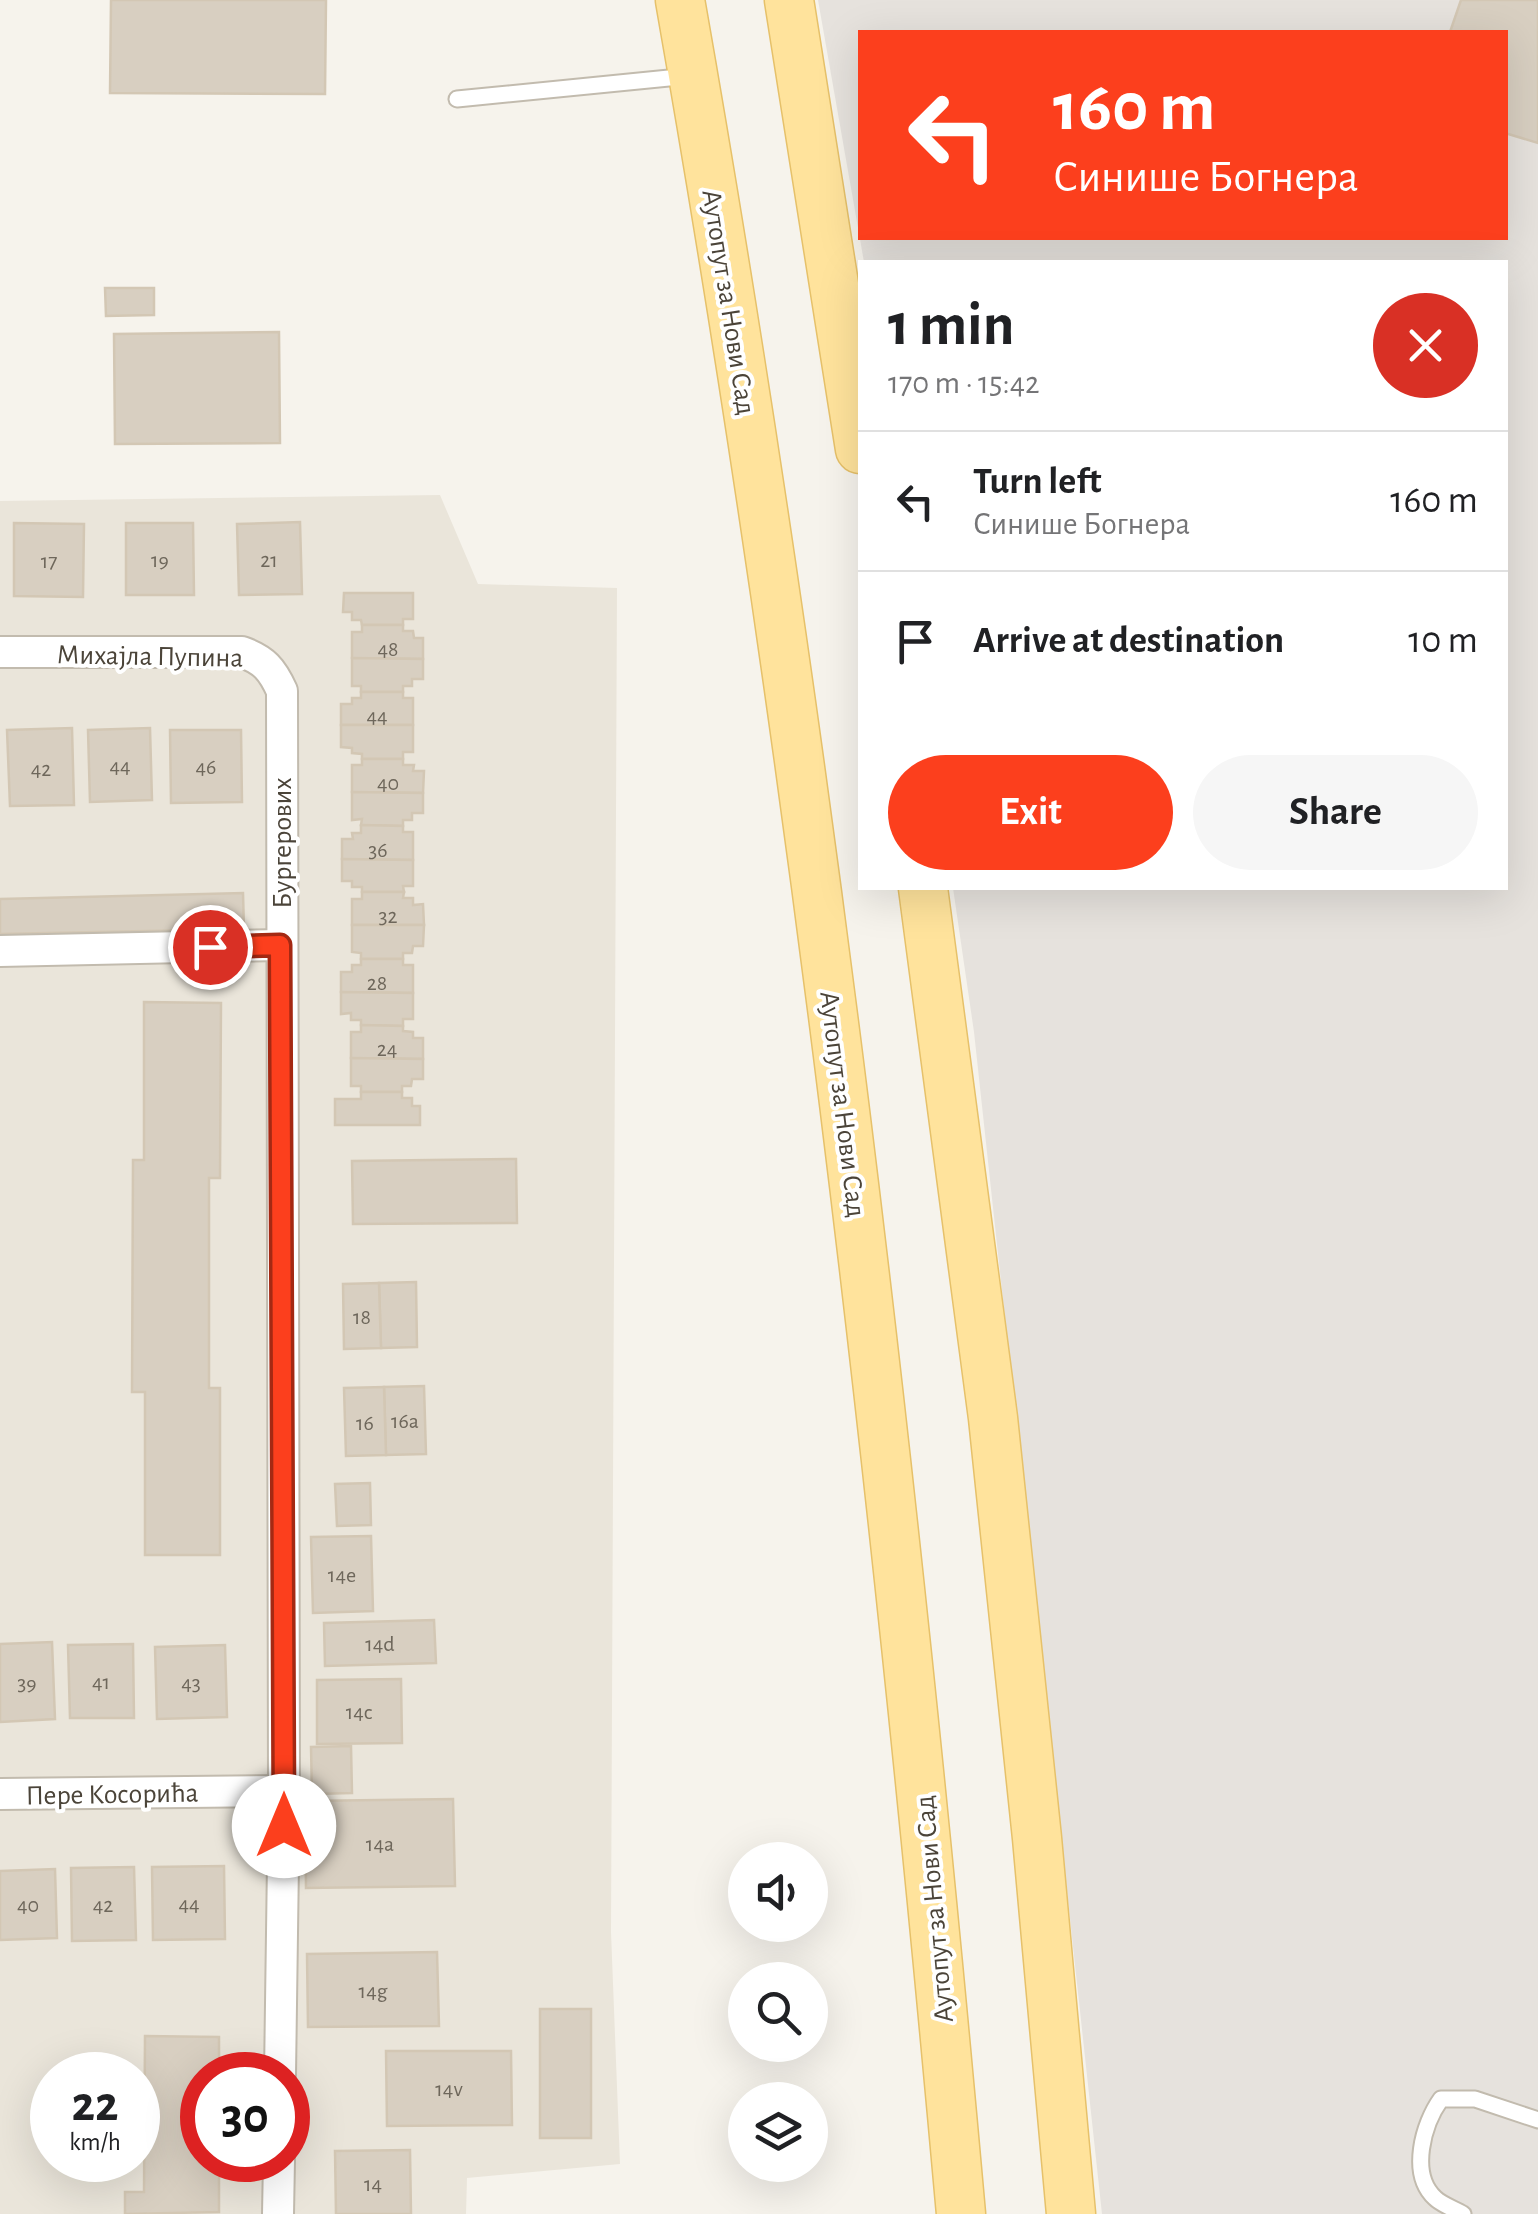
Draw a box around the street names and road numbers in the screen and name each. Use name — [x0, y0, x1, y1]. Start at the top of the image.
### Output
street label: Аутопут за Нови Сад — [696, 188, 760, 417]
street label: Михајла Пупина — [56, 641, 244, 673]
street label: Бургерових — [269, 777, 297, 909]
street label: Аутопут за Нови Сад — [814, 989, 870, 1219]
street label: Пере Косорића — [25, 1779, 199, 1811]
street label: Аутопут за Нови Сад — [911, 1794, 959, 2024]

